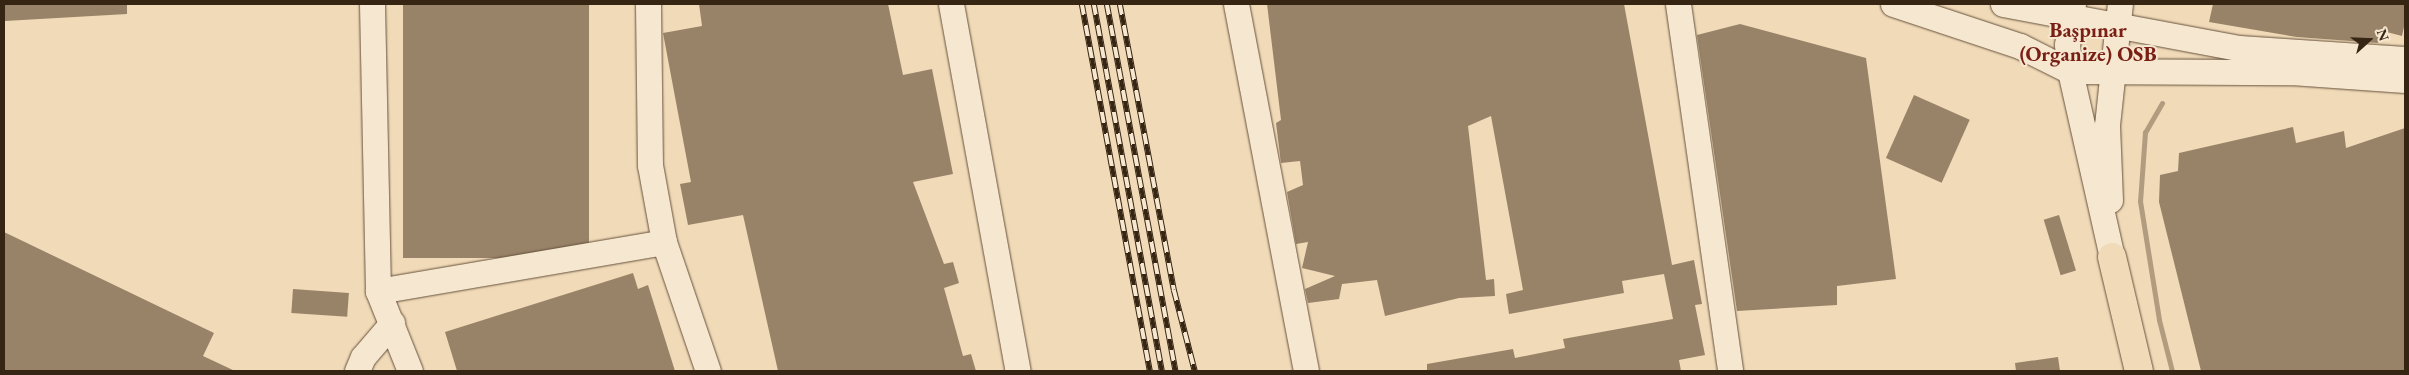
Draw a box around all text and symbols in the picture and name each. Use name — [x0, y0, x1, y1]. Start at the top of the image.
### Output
north arrow — [2344, 15, 2394, 65]
district label: Başpınar (Organize) OSB — [2019, 17, 2157, 67]
text: N — [2373, 26, 2393, 43]

